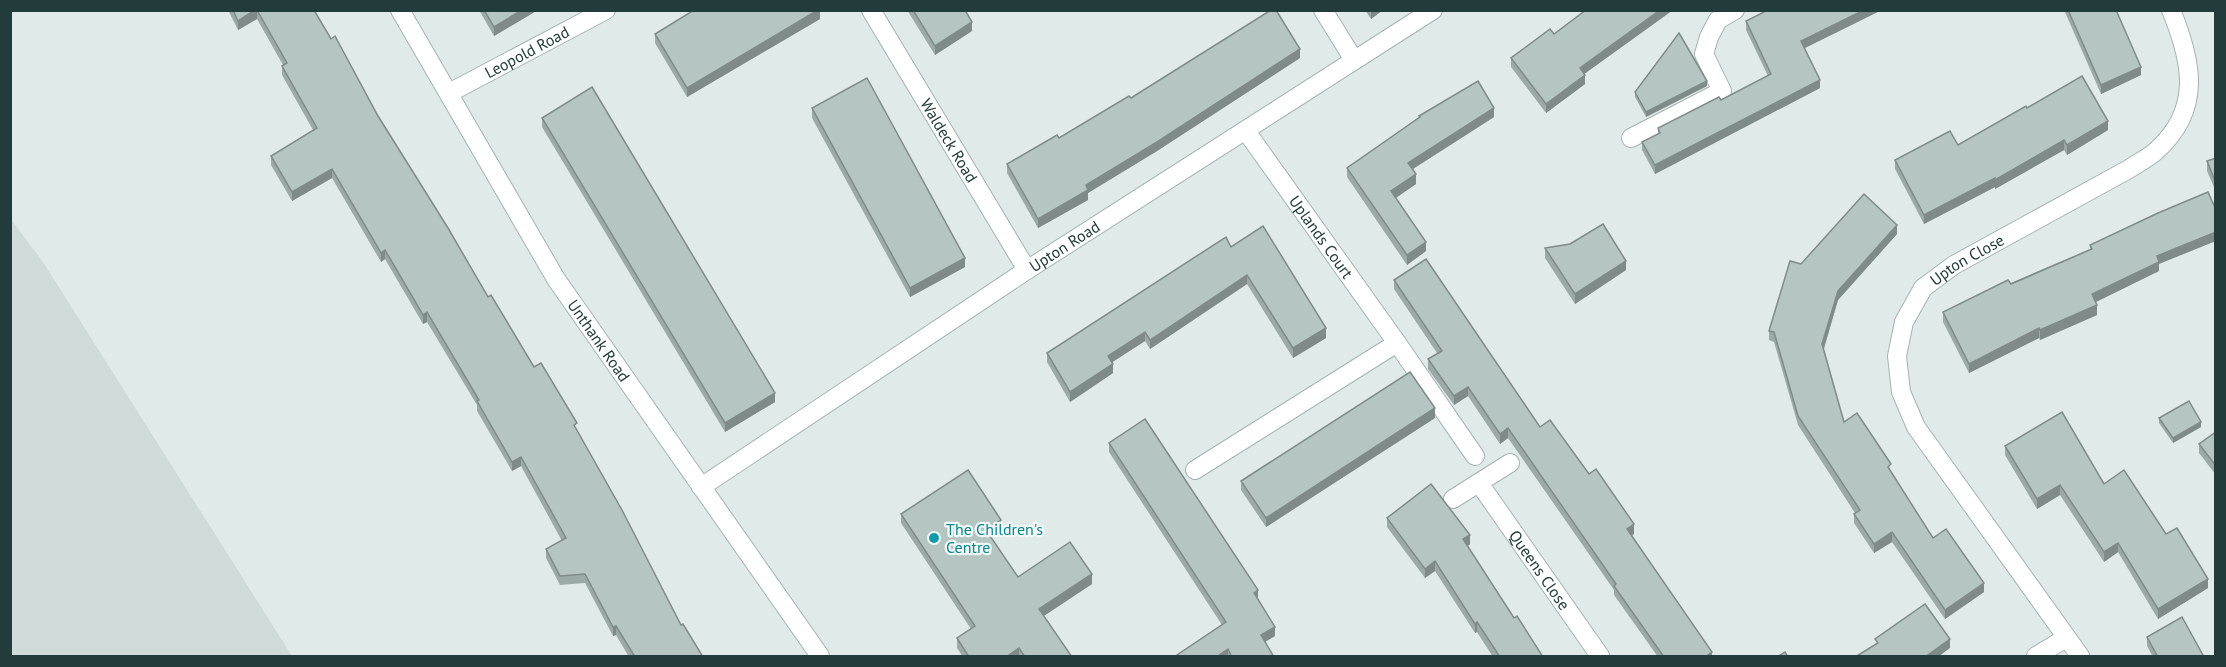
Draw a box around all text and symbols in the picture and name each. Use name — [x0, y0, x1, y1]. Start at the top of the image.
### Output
street label: Leopold Road — [481, 21, 572, 82]
street label: Waldeck Road — [916, 95, 982, 186]
street label: Uplands Court — [1285, 191, 1358, 283]
street label: Upton Road — [1025, 216, 1103, 276]
street label: Upton Close — [1926, 230, 2007, 290]
street label: Unthank Road — [563, 296, 635, 385]
place label: The Children's Centre — [946, 519, 1043, 557]
street label: Queens Close — [1505, 526, 1575, 614]
marker: The Children's Centre — [927, 531, 941, 545]

